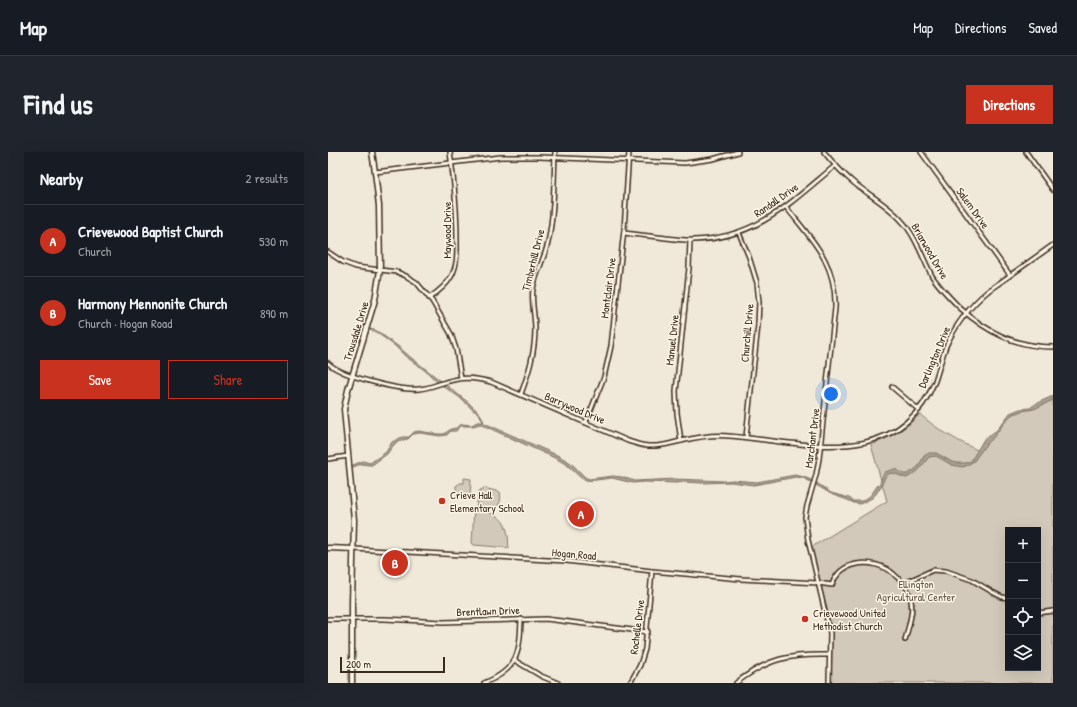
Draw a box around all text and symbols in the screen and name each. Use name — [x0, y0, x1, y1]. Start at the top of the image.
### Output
text: Map — [20, 15, 47, 41]
text: Map — [913, 18, 933, 37]
text: Directions — [955, 18, 1006, 37]
text: Saved — [1028, 18, 1057, 37]
text: Find us — [24, 85, 93, 123]
button: Directions — [966, 85, 1053, 124]
text: Nearby — [40, 167, 83, 190]
text: 2 results — [246, 169, 288, 187]
street label: Randall Drive — [751, 179, 801, 220]
street label: Salem Drive — [953, 185, 993, 232]
street label: Maywood Drive — [440, 201, 454, 259]
text: Crievewood Baptist Church — [78, 221, 223, 242]
street label: Briarwood Drive — [908, 221, 952, 282]
street label: Timberhill Drive — [519, 227, 548, 292]
text: A — [50, 232, 56, 250]
text: 530 m — [259, 232, 288, 250]
text: Church — [78, 242, 111, 260]
street label: Montclair Drive — [597, 256, 619, 319]
text: Harmony Mennonite Church — [78, 293, 227, 314]
street label: Trousdale Drive — [340, 299, 372, 362]
street label: Churchill Drive — [737, 303, 757, 363]
text: B — [50, 304, 56, 322]
text: 890 m — [260, 304, 288, 322]
street label: Manuel Drive — [662, 313, 682, 366]
text: Church · Hogan Road — [78, 314, 172, 332]
street label: Darlington Drive — [915, 324, 953, 390]
button: Save — [40, 360, 160, 399]
button: Share — [168, 360, 288, 399]
your location — [821, 384, 841, 404]
street label: Barrywood Drive — [543, 389, 608, 427]
street label: Marchant Drive — [801, 407, 823, 469]
place label: Crieve Hall Elementary School — [450, 488, 524, 515]
marker: Crieve Hall Elementary School — [437, 496, 447, 506]
pin: A — [568, 499, 594, 529]
map controls — [1005, 527, 1041, 671]
button: + — [1005, 527, 1041, 563]
street label: Hogan Road — [551, 545, 597, 563]
pin: B — [382, 548, 408, 578]
button: − — [1005, 563, 1041, 599]
park label: Ellington Agricultural Center — [877, 577, 956, 604]
street label: Rochelle Drive — [627, 598, 647, 655]
button: locate — [1005, 599, 1041, 635]
street label: Brentlawn Drive — [456, 603, 521, 619]
place label: Crievewood United Methodist Church — [813, 606, 886, 633]
marker: Crievewood United Methodist Church — [800, 614, 810, 624]
button: layers — [1005, 635, 1041, 671]
scale bar — [340, 655, 445, 674]
text: 200 m — [346, 657, 371, 671]

